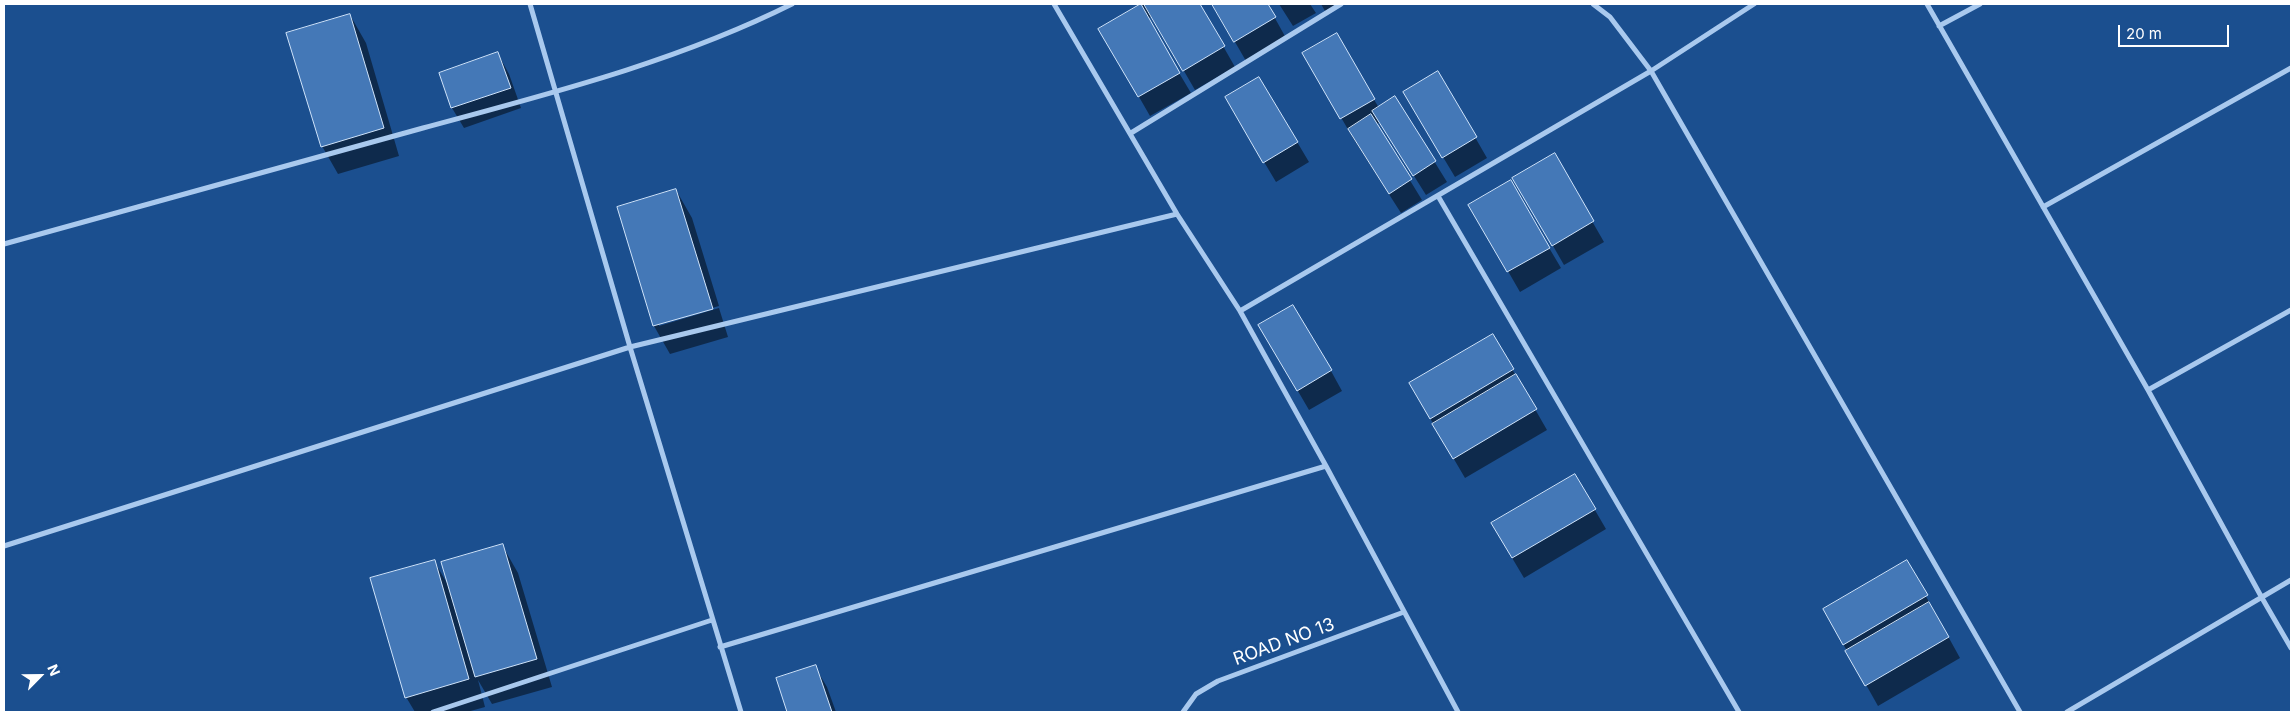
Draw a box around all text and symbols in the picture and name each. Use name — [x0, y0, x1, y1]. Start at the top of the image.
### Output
scale bar — [2120, 15, 2231, 47]
text: 20 m — [2126, 24, 2162, 43]
street label: ROAD NO 13 — [1230, 614, 1338, 670]
north arrow — [15, 651, 65, 701]
text: N — [44, 662, 64, 678]

